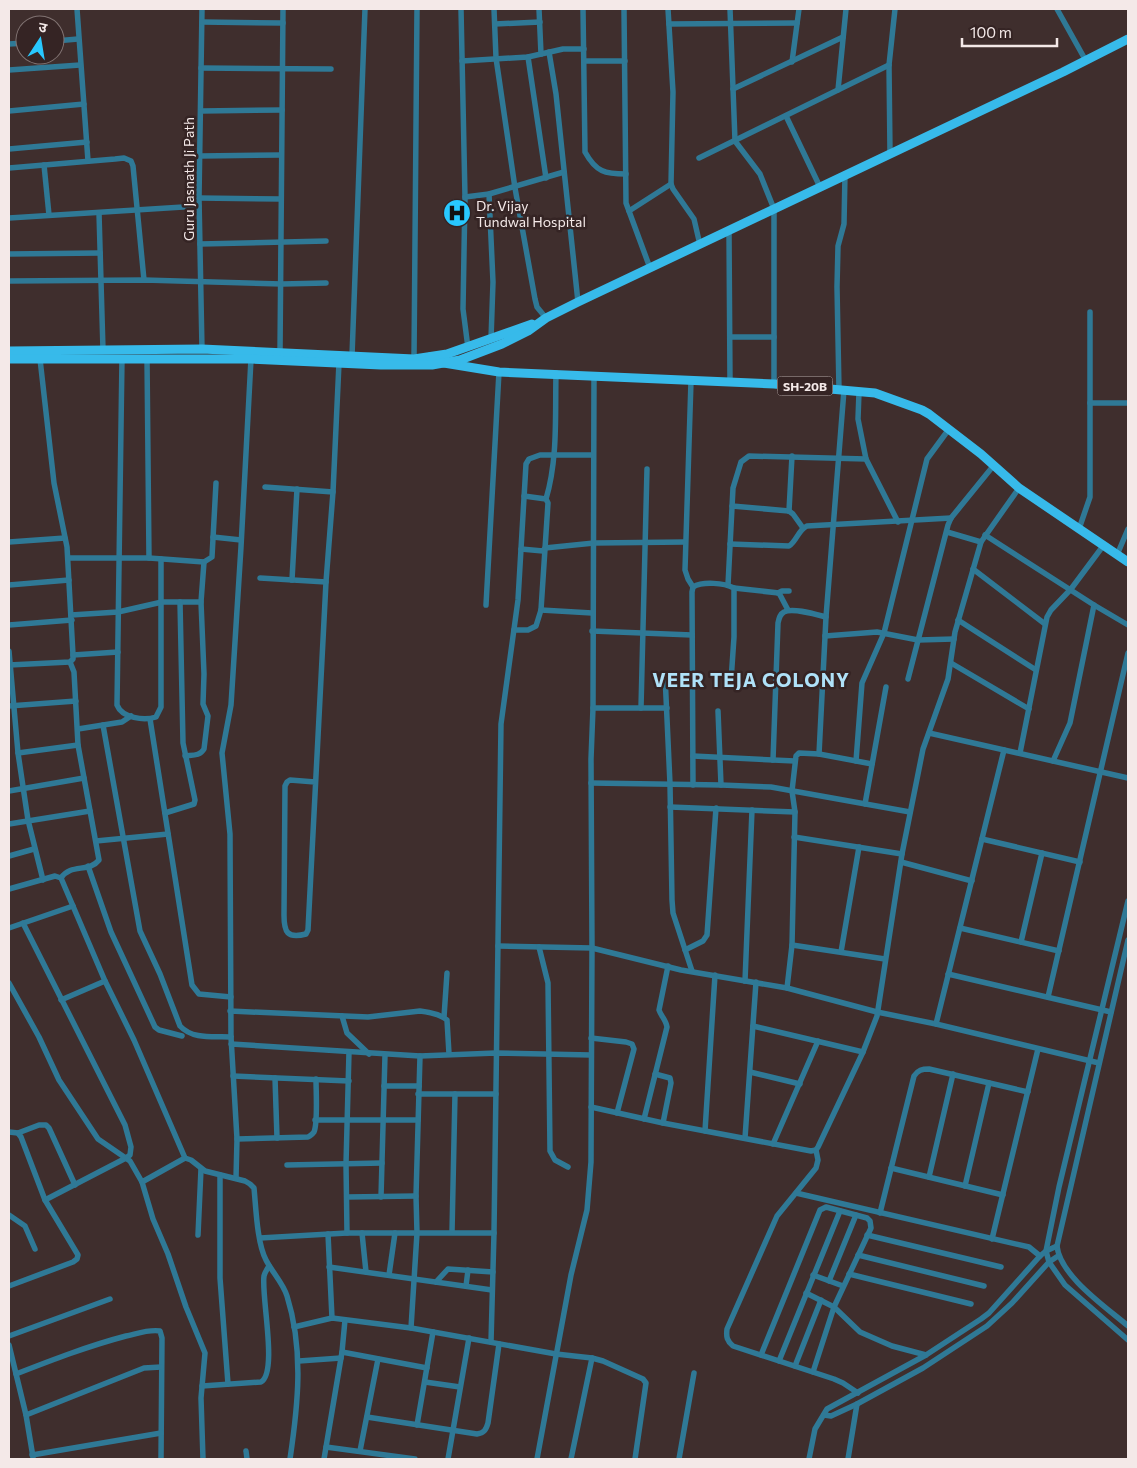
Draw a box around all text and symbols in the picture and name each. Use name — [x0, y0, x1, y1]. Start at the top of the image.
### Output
north arrow — [15, 15, 65, 65]
scale bar — [962, 15, 1057, 47]
text: उ — [37, 18, 49, 36]
text: 100 m — [970, 23, 1012, 41]
street label: Guru Jasnath Ji Path — [180, 117, 197, 241]
place label: Dr. Vijay Tundwal Hospital — [476, 197, 586, 230]
hospital icon: Dr. Vijay Tundwal Hospital — [442, 198, 472, 228]
road number: SH-20B — [778, 376, 832, 396]
district label: VEER TEJA COLONY — [652, 668, 850, 691]

